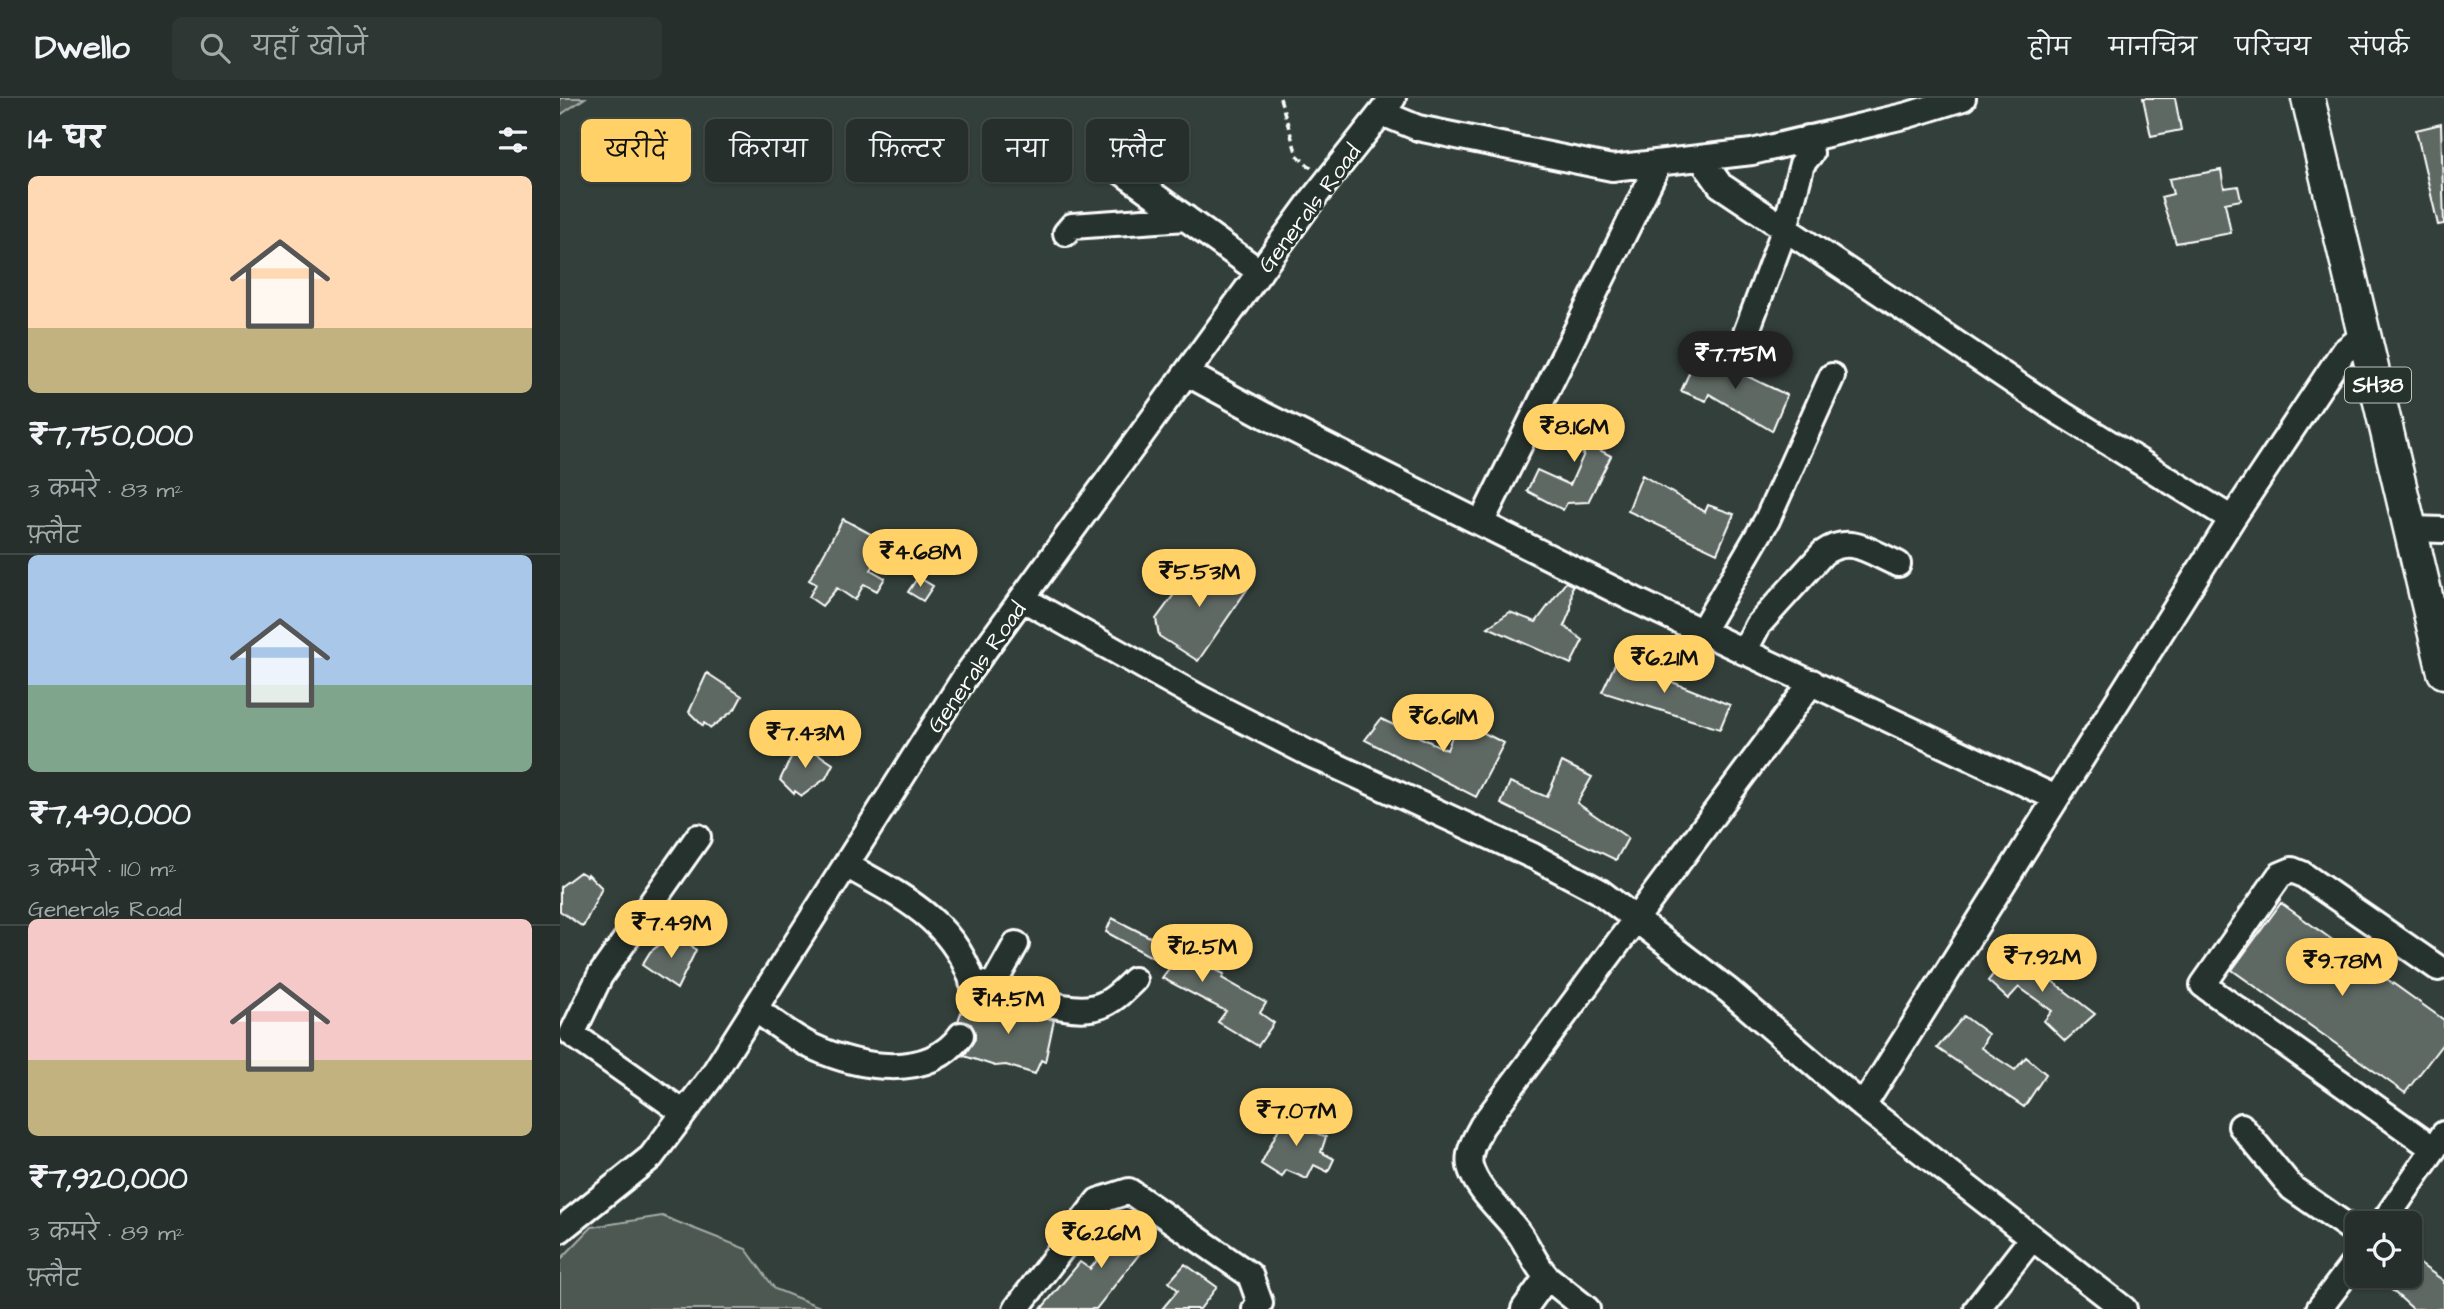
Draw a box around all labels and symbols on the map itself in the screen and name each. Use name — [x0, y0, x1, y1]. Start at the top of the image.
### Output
street label: Generals Road — [1251, 137, 1369, 280]
pin: ₹7.75M — [1678, 331, 1792, 391]
road number: SH38 — [2345, 368, 2411, 402]
pin: ₹8.16M — [1517, 404, 1631, 464]
pin: ₹4.68M — [863, 530, 977, 589]
pin: ₹5.53M — [1142, 550, 1256, 609]
street label: Generals Road — [920, 595, 1034, 740]
pin: ₹6.21M — [1607, 636, 1721, 695]
pin: ₹6.61M — [1386, 694, 1500, 754]
pin: ₹7.43M — [748, 710, 862, 770]
pin: ₹7.49M — [614, 900, 728, 960]
pin: ₹12.5M — [1145, 924, 1259, 984]
pin: ₹7.92M — [1985, 934, 2099, 994]
pin: ₹9.78M — [2285, 939, 2399, 998]
pin: ₹14.5M — [951, 976, 1065, 1036]
pin: ₹7.07M — [1239, 1088, 1353, 1148]
pin: ₹6.26M — [1044, 1210, 1158, 1270]

